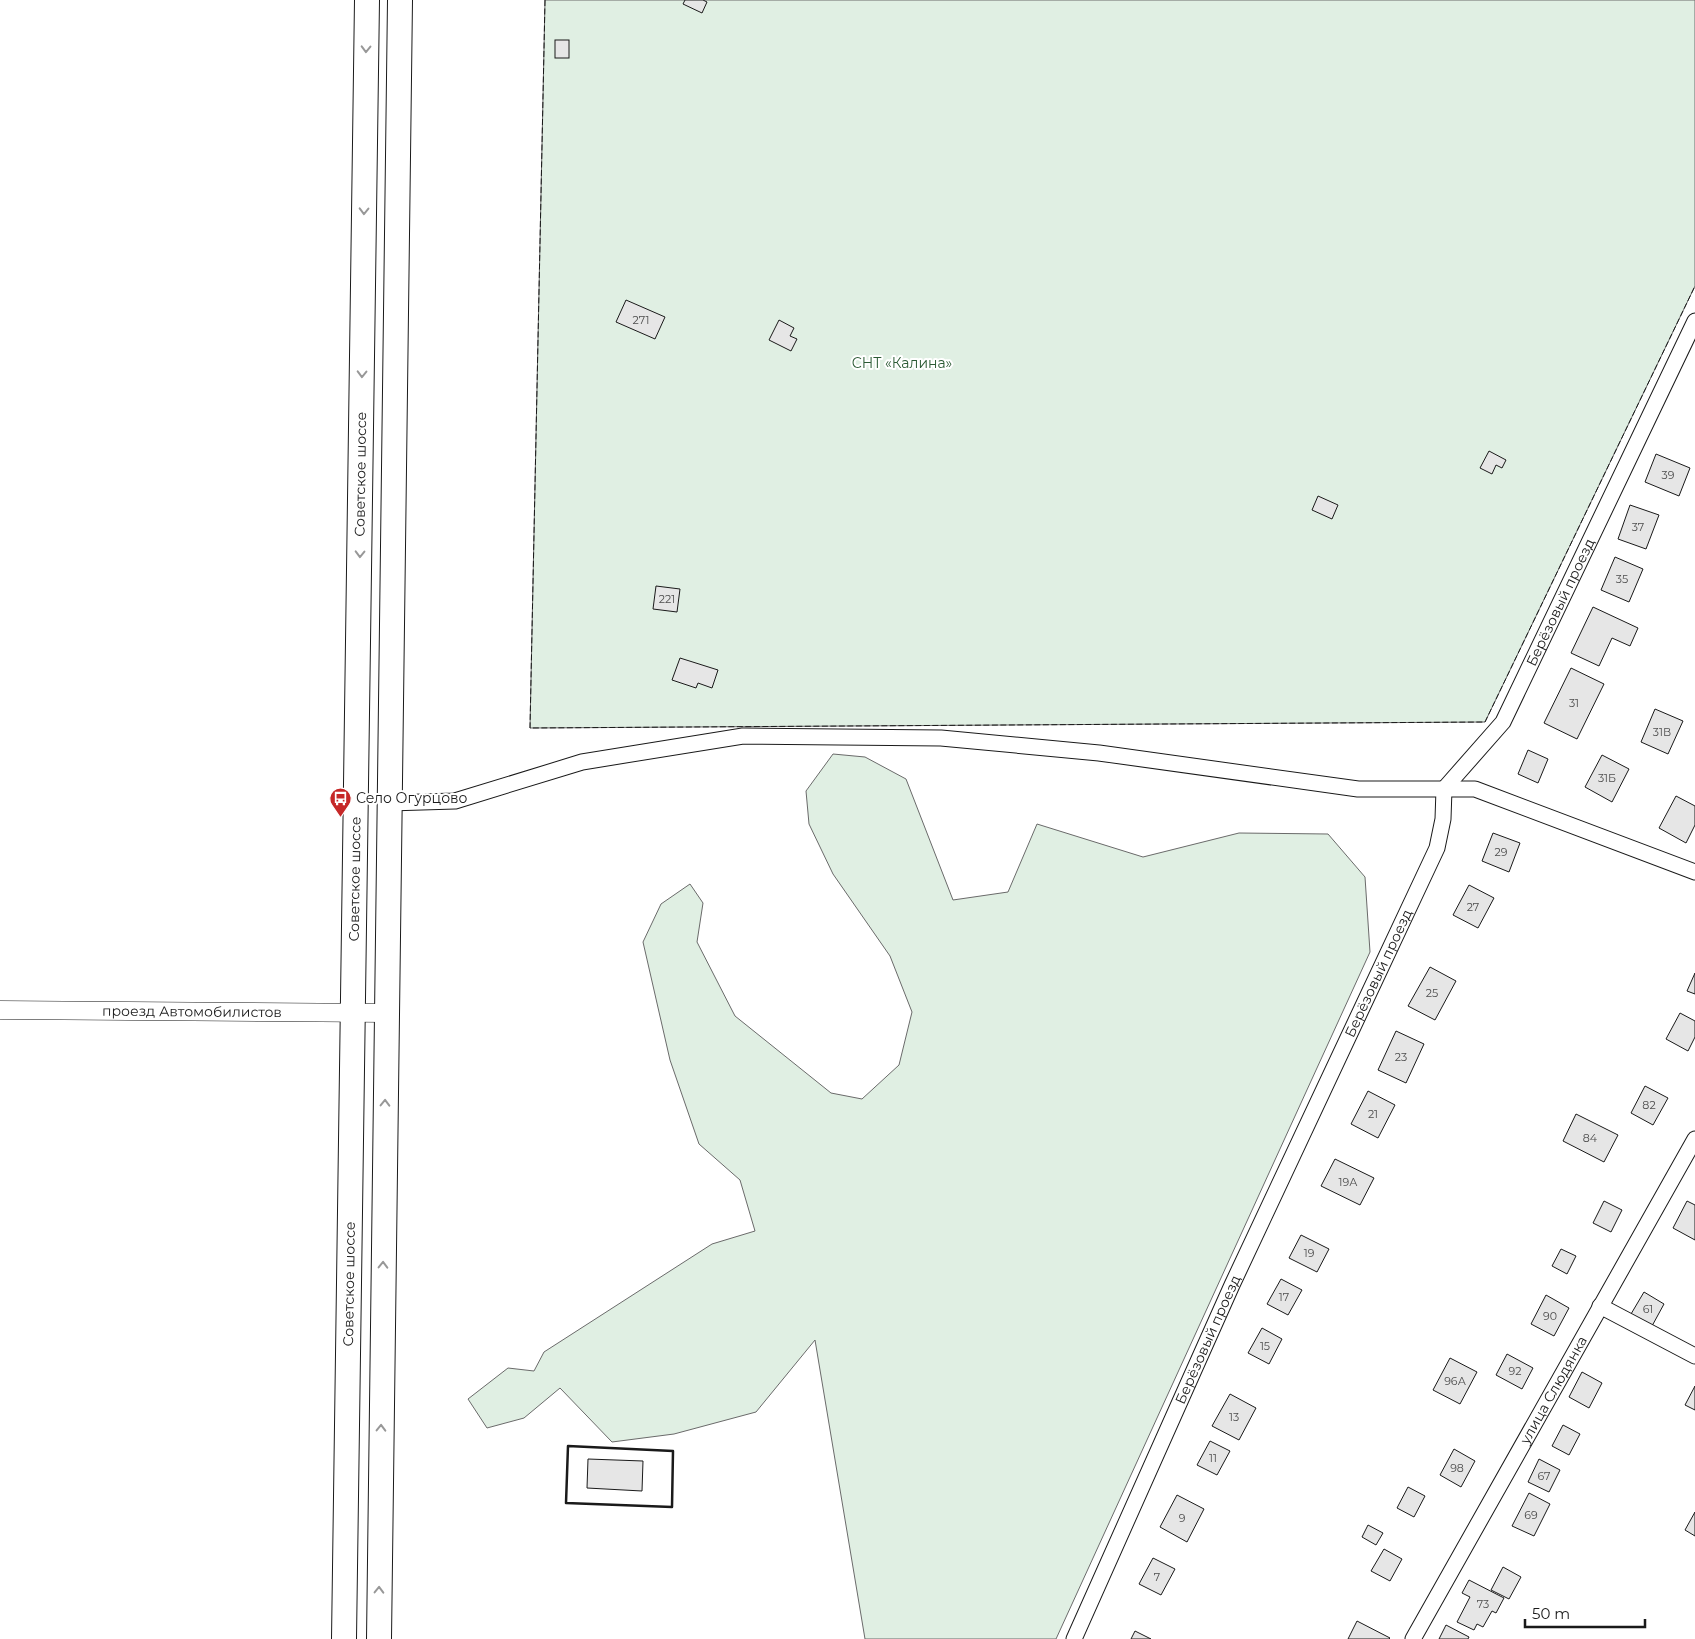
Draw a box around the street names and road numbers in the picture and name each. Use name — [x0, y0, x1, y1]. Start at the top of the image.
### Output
street label: Советское шоссе — [350, 412, 370, 537]
street label: Берёзовый проезд — [1522, 535, 1599, 669]
street label: Советское шоссе — [345, 817, 365, 942]
street label: Берёзовый проезд — [1340, 906, 1416, 1040]
street label: проезд Автомобилистов — [102, 1002, 282, 1021]
street label: Советское шоссе — [339, 1221, 359, 1347]
street label: Берёзовый проезд — [1171, 1272, 1244, 1407]
street label: улица Слюдянка — [1515, 1333, 1591, 1448]

